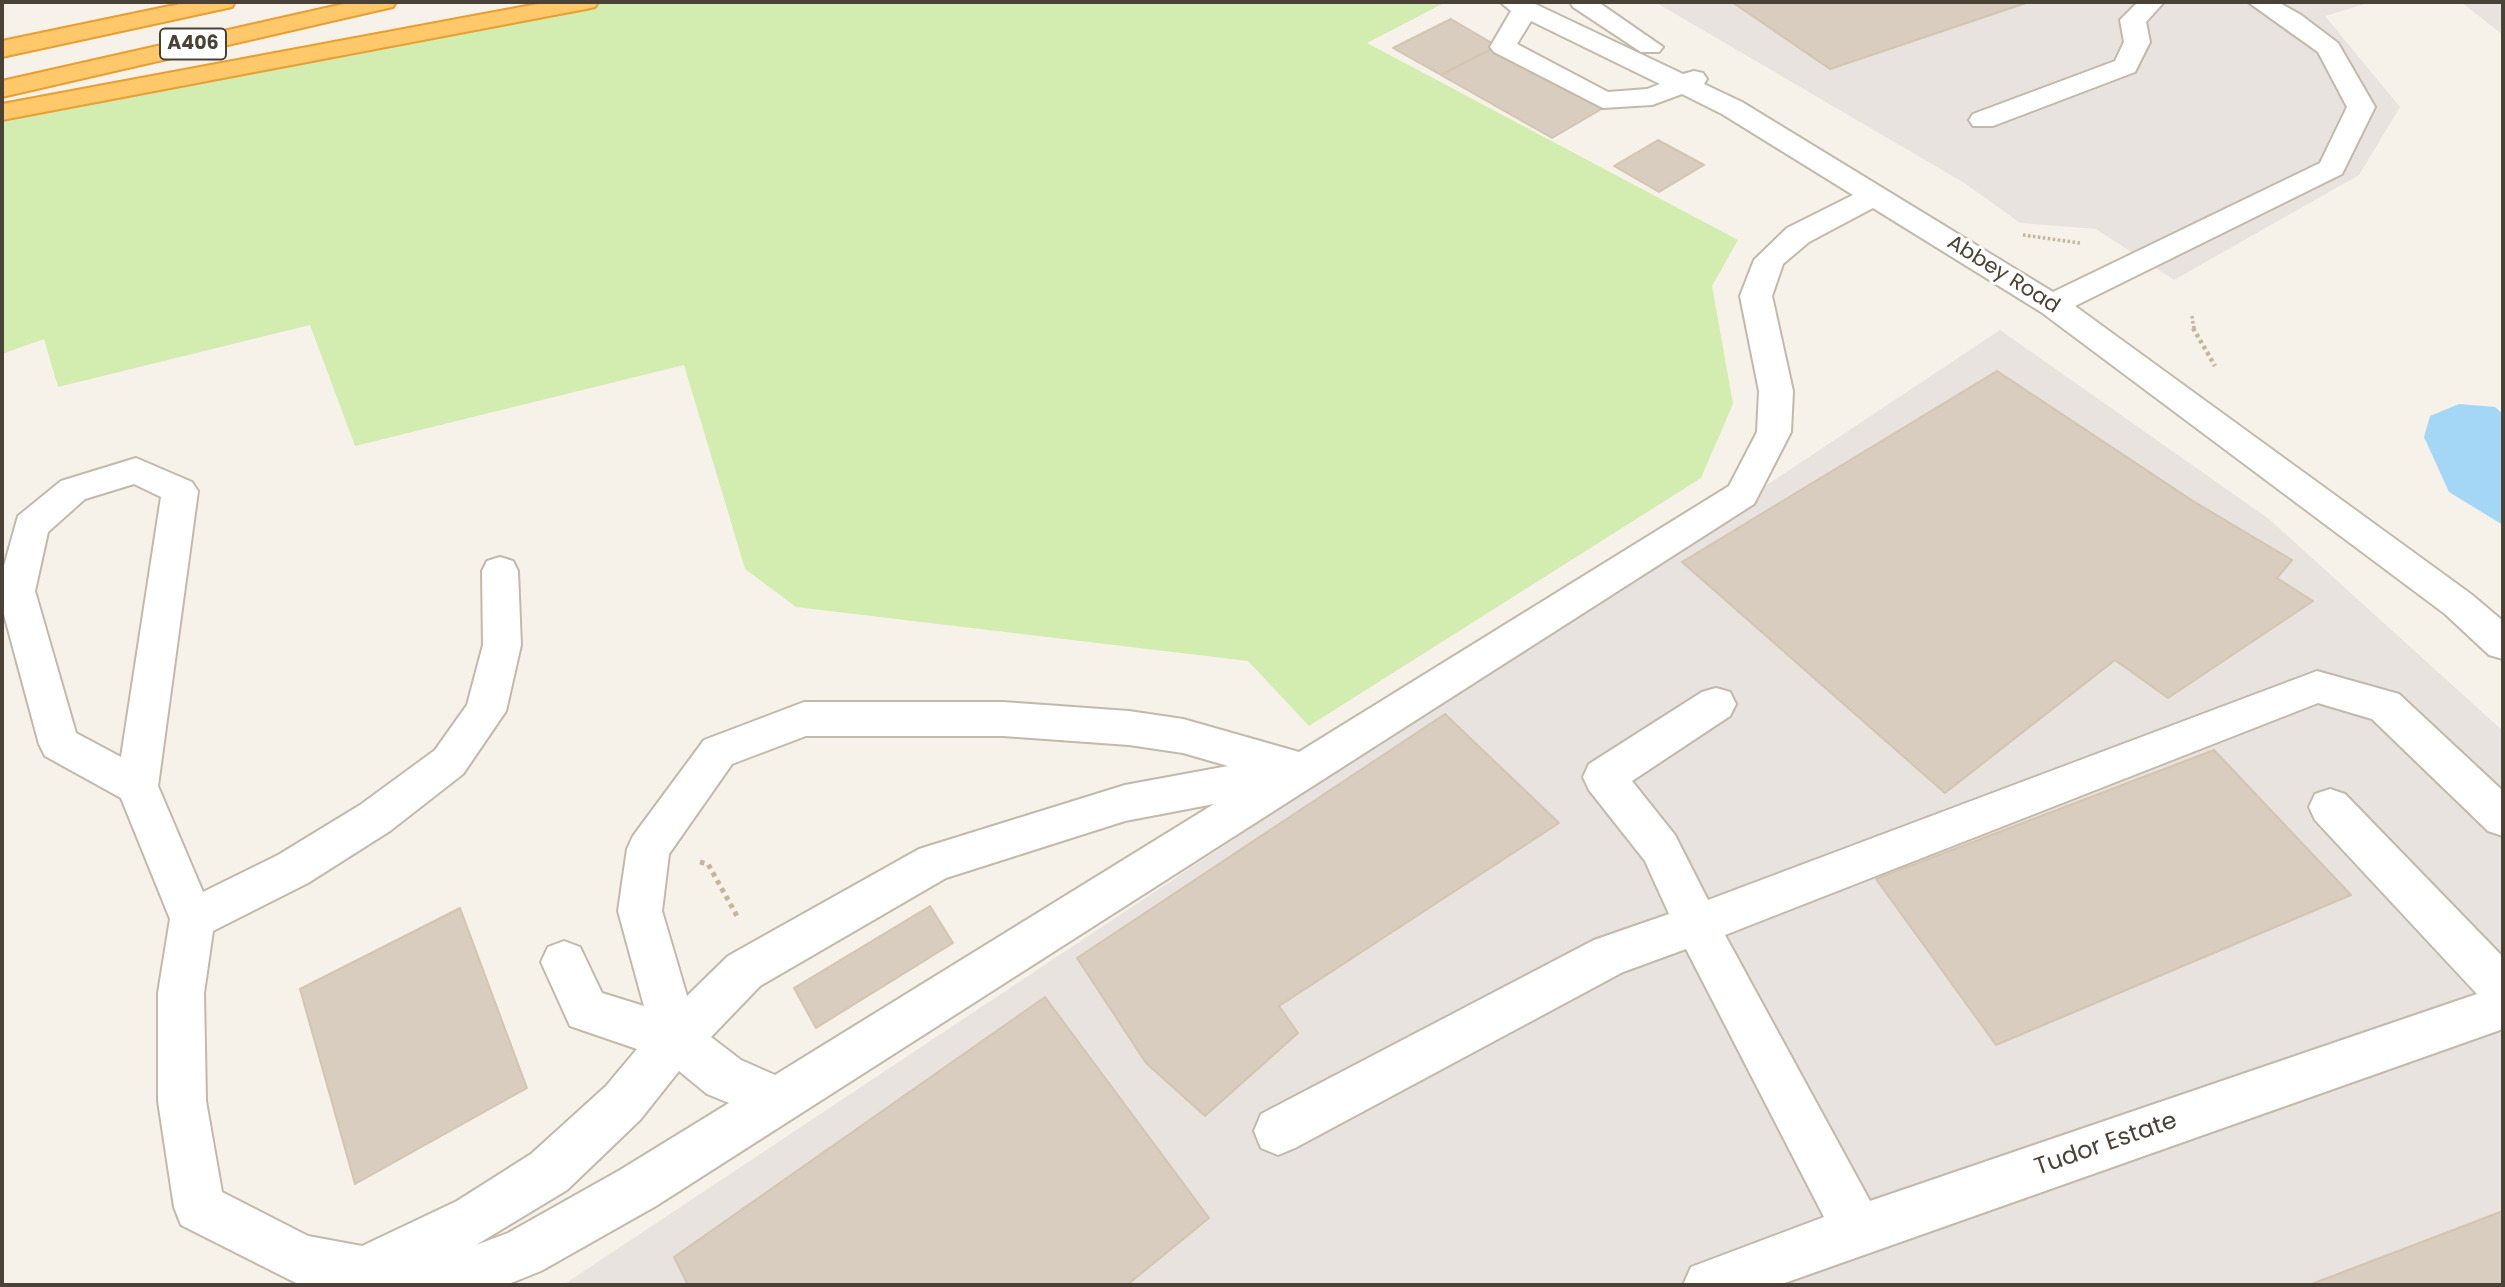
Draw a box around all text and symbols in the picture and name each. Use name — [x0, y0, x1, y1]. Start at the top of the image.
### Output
road number: A406 — [160, 28, 226, 60]
street label: Abbey Road — [1942, 231, 2064, 319]
street label: Tudor Estate — [2031, 1107, 2181, 1183]

